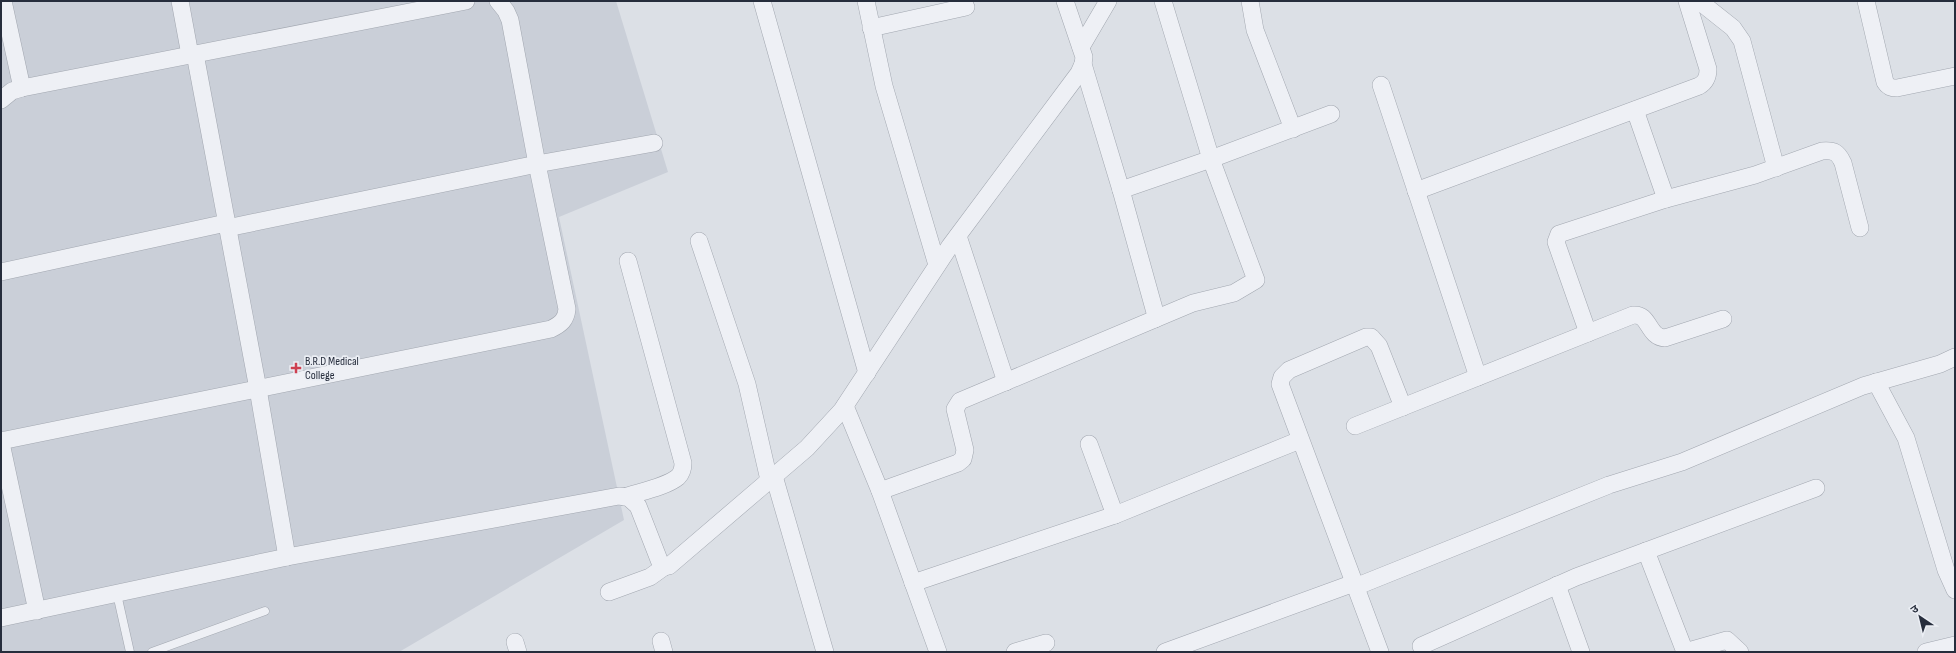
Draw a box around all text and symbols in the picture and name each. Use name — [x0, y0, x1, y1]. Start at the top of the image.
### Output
place label: B.R.D Medical College — [305, 354, 359, 383]
marker: B.R.D Medical College — [290, 362, 302, 374]
north arrow — [1900, 597, 1940, 637]
text: उ — [1908, 602, 1921, 616]

